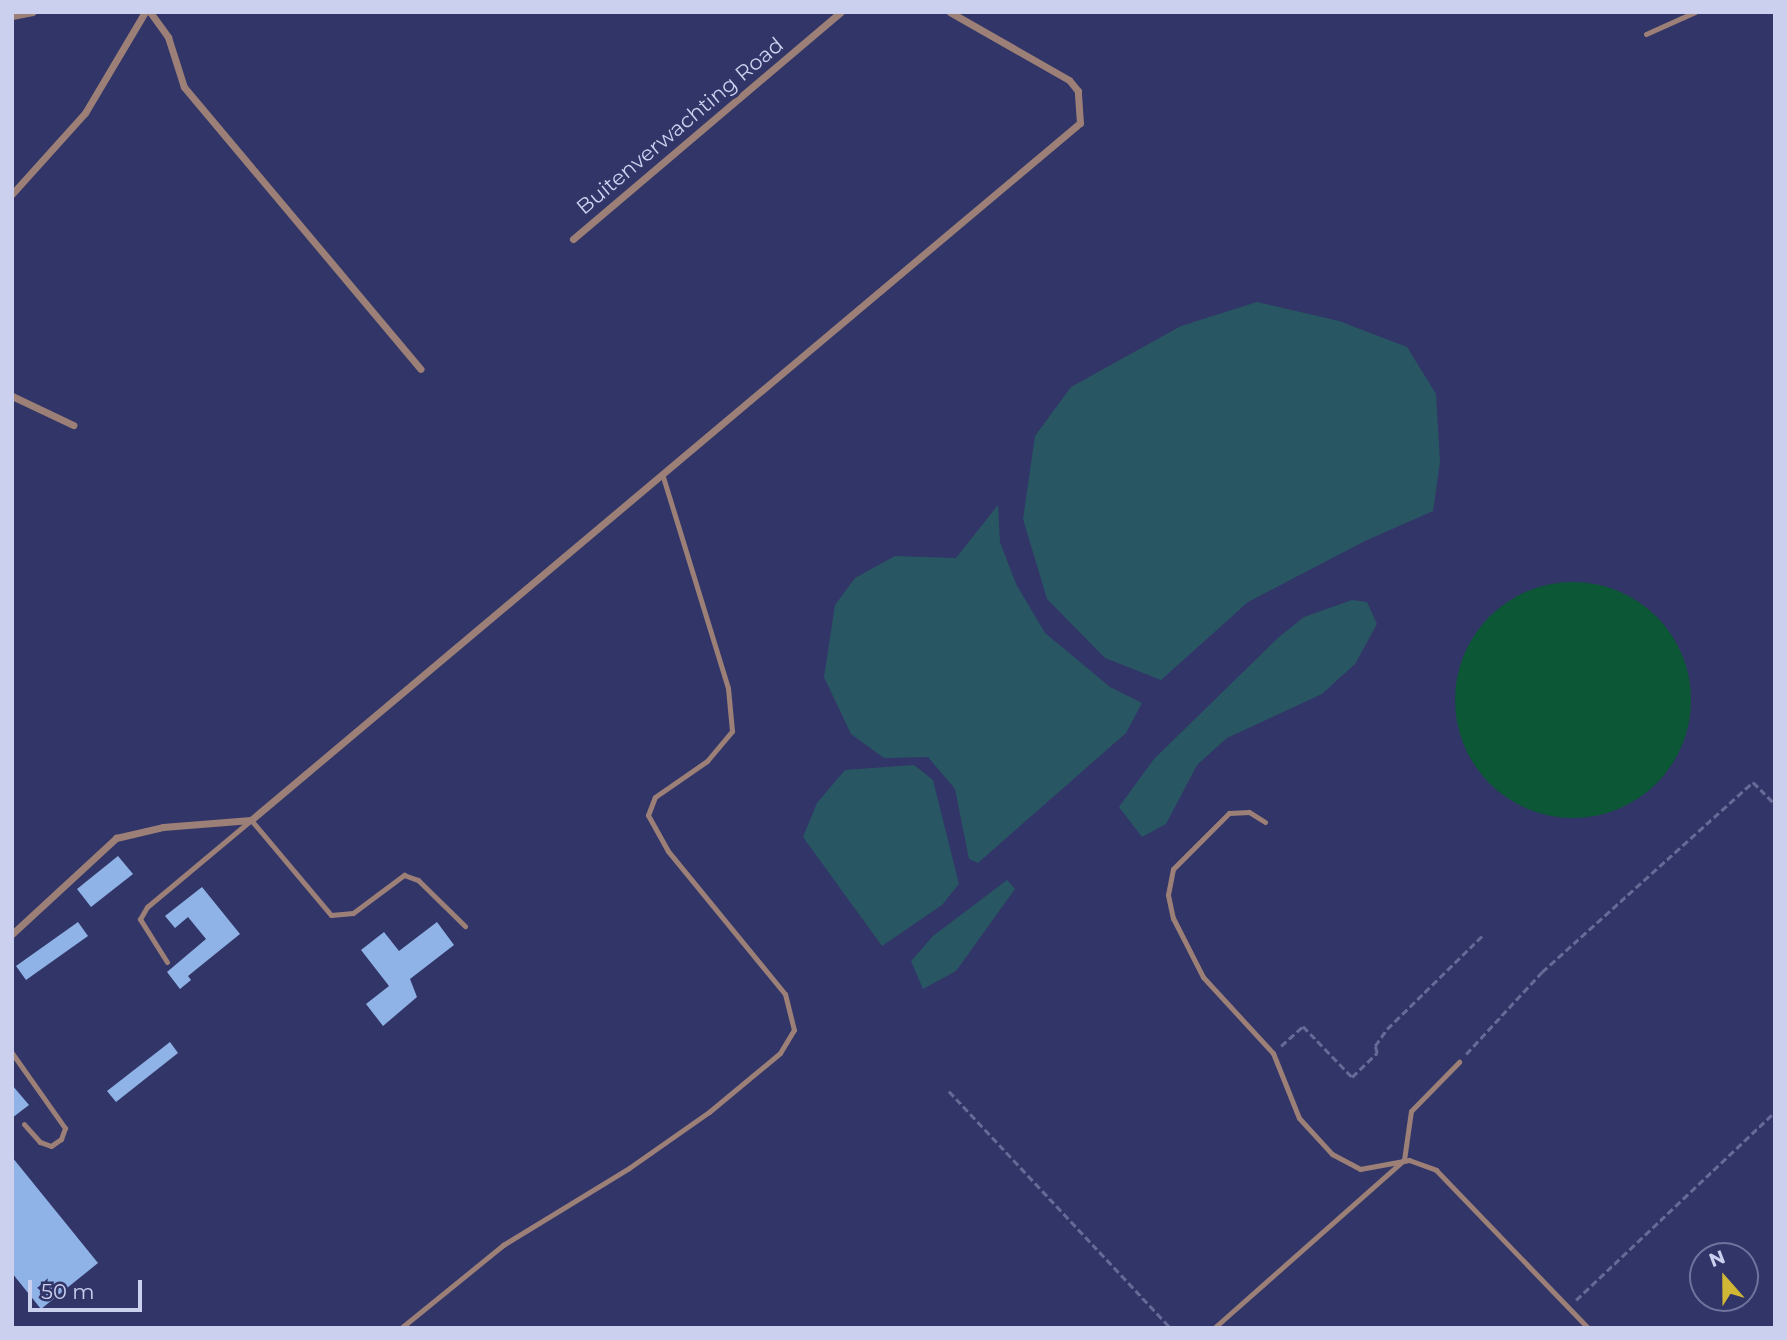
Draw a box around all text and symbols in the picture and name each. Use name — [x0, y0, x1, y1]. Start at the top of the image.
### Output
street label: Buitenverwachting Road — [571, 32, 789, 220]
north arrow — [1689, 1242, 1759, 1312]
text: N — [1706, 1245, 1728, 1272]
scale bar — [32, 1266, 145, 1310]
text: 50 m — [41, 1279, 95, 1304]

